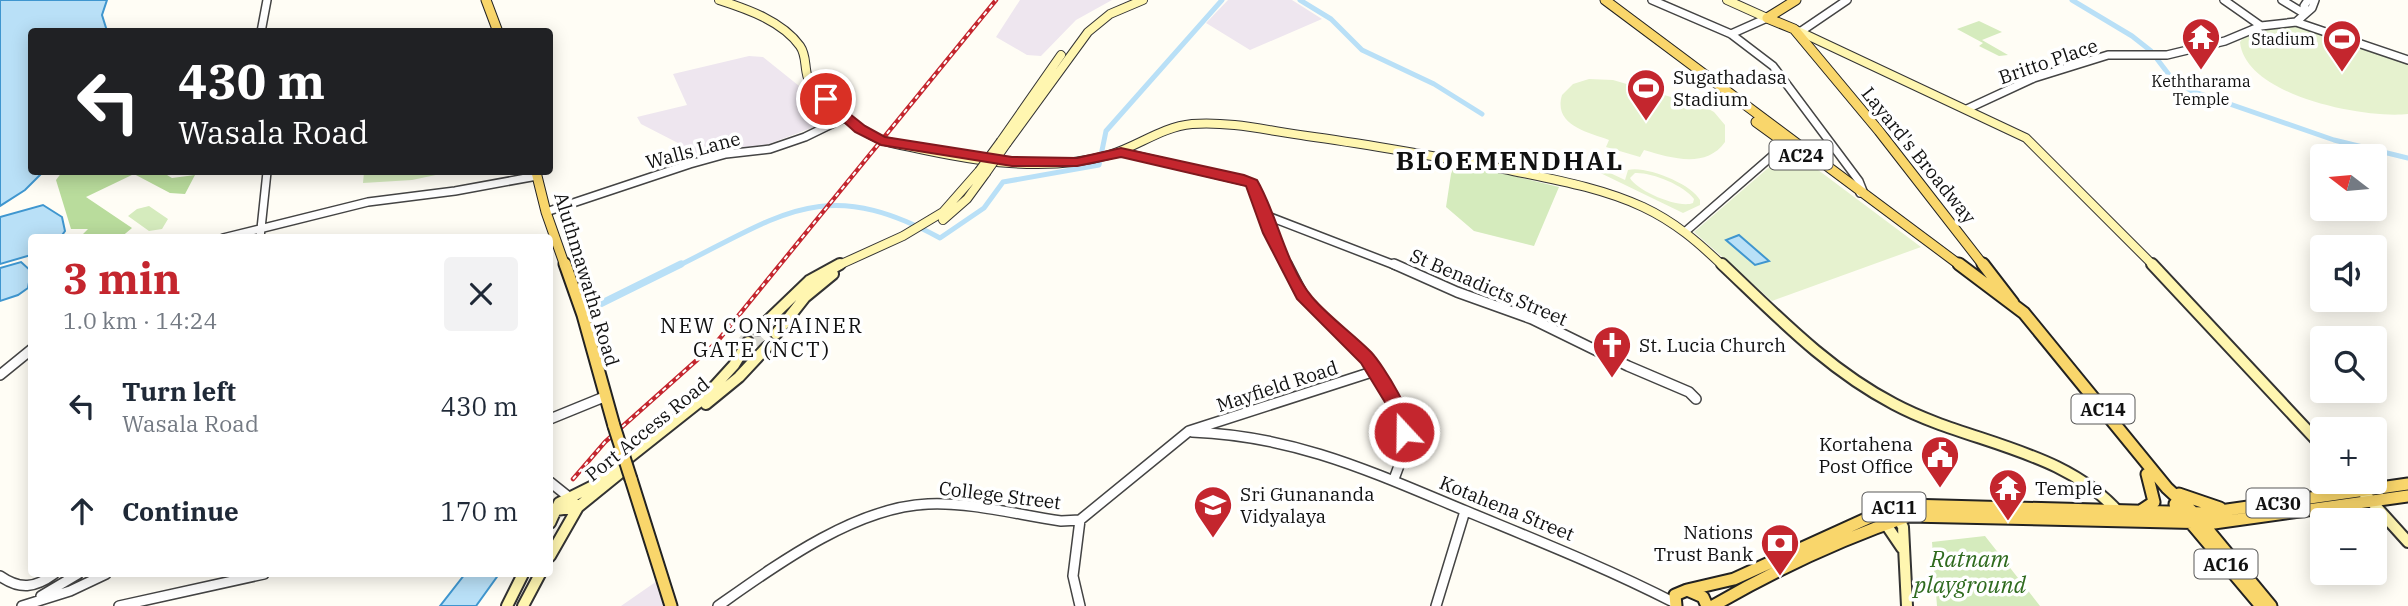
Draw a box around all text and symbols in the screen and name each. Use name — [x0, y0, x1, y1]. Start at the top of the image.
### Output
temple icon: Keththarama Temple — [2180, 16, 2222, 71]
sports icon: Stadium — [2321, 18, 2363, 73]
place label: Stadium — [2251, 29, 2315, 49]
street label: Britto Place — [1995, 33, 2101, 89]
text: 430 m — [178, 49, 325, 112]
icon: left — [63, 56, 154, 147]
place label: Sugathadasa Stadium — [1673, 65, 1787, 111]
sports icon: Sugathadasa Stadium — [1625, 67, 1667, 122]
pin — [796, 69, 856, 129]
place label: Keththarama Temple — [2151, 71, 2251, 109]
icon: arrive — [807, 80, 845, 118]
street label: Layard's Broadway — [1857, 82, 1982, 229]
text: Wasala Road — [178, 111, 368, 153]
street label: Walls Lane — [643, 126, 743, 174]
road number: AC24 — [1770, 140, 1832, 170]
district label: BLOEMENDHAL — [1396, 143, 1624, 177]
north arrow — [2310, 144, 2387, 220]
map controls — [2310, 144, 2387, 585]
street label: Aluthmawatha Road — [549, 189, 625, 369]
button: sound — [2310, 235, 2387, 312]
street label: St Benadicts Street — [1407, 243, 1572, 331]
text: 3 min — [63, 251, 181, 306]
button: close — [444, 257, 518, 331]
text: 1.0 km · 14:24 — [63, 305, 217, 335]
district label: NEW CONTAINER GATE (NCT) — [660, 311, 864, 363]
church icon: St. Lucia Church — [1591, 324, 1633, 379]
button: search — [2310, 326, 2387, 403]
place label: St. Lucia Church — [1639, 333, 1786, 357]
street label: Mayfield Road — [1213, 355, 1341, 417]
street label: Port Access Road — [580, 372, 714, 486]
text: Turn left — [122, 374, 236, 408]
icon: left — [63, 387, 101, 425]
text: 430 m — [440, 389, 518, 423]
road number: AC14 — [2072, 394, 2134, 424]
position arrow — [1367, 395, 1441, 469]
text: Wasala Road — [122, 408, 259, 438]
button: + — [2310, 417, 2387, 494]
place label: Kortahena Post Office — [1819, 432, 1913, 478]
public building icon: Kortahena Post Office — [1919, 434, 1961, 489]
temple icon: Temple — [1987, 467, 2029, 522]
street label: Kotahena Street — [1436, 470, 1578, 546]
street label: College Street — [938, 476, 1063, 514]
place label: Temple — [2035, 476, 2102, 500]
place label: Sri Gunananda Vidyalaya — [1240, 482, 1375, 528]
school or university icon: Sri Gunananda Vidyalaya — [1192, 484, 1234, 539]
road number: AC30 — [2246, 489, 2310, 518]
icon: ahead — [63, 492, 101, 530]
road number: AC11 — [1862, 492, 1926, 522]
text: Continue — [122, 494, 239, 528]
text: 170 m — [440, 494, 518, 528]
button: − — [2310, 508, 2387, 585]
place label: Nations Trust Bank — [1654, 520, 1753, 566]
bank icon: Nations Trust Bank — [1759, 522, 1801, 577]
park label: Ratnam playground — [1912, 543, 2026, 599]
road number: AC16 — [2194, 550, 2258, 578]

